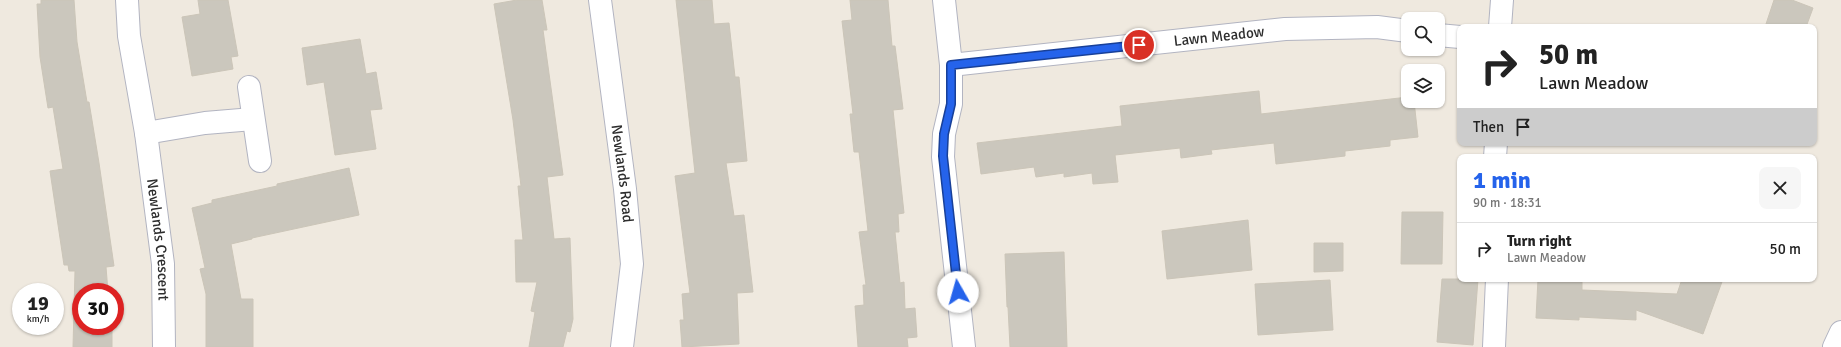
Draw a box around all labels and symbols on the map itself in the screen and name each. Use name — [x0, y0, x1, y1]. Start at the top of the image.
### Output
street label: Lawn Meadow — [1173, 22, 1265, 50]
pin — [1122, 28, 1156, 62]
street label: Newlands Road — [608, 123, 637, 223]
street label: Newlands Crescent — [143, 178, 172, 301]
position arrow — [937, 271, 979, 313]
speed limit sign: 30 — [72, 283, 124, 335]

